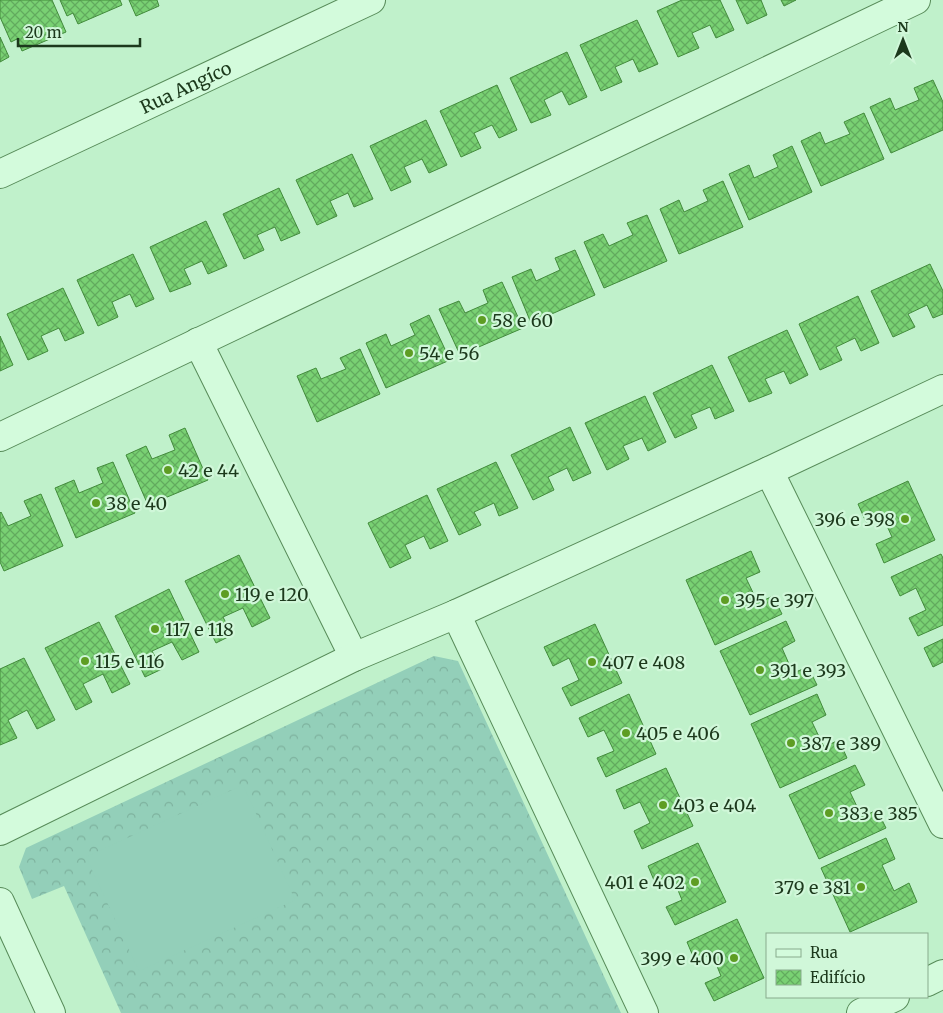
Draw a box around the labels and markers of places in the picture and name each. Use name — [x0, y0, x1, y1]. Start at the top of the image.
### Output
place label: 58 e 60 — [492, 309, 553, 332]
marker: 58 e 60 — [476, 314, 488, 326]
place label: 54 e 56 — [419, 342, 479, 365]
marker: 54 e 56 — [403, 347, 415, 359]
place label: 42 e 44 — [178, 459, 239, 482]
marker: 42 e 44 — [162, 464, 174, 476]
place label: 38 e 40 — [106, 492, 167, 515]
marker: 38 e 40 — [90, 497, 102, 509]
place label: 396 e 398 — [814, 508, 895, 531]
marker: 396 e 398 — [899, 513, 911, 525]
place label: 119 e 120 — [235, 583, 309, 606]
marker: 119 e 120 — [219, 588, 231, 600]
place label: 395 e 397 — [735, 589, 814, 612]
marker: 395 e 397 — [719, 594, 731, 606]
place label: 117 e 118 — [165, 618, 234, 641]
marker: 117 e 118 — [149, 623, 161, 635]
place label: 115 e 116 — [95, 650, 165, 673]
place label: 407 e 408 — [602, 651, 685, 674]
marker: 115 e 116 — [79, 655, 91, 667]
marker: 407 e 408 — [586, 656, 598, 668]
place label: 391 e 393 — [770, 659, 846, 682]
marker: 391 e 393 — [754, 664, 766, 676]
place label: 405 e 406 — [636, 722, 720, 745]
marker: 405 e 406 — [620, 727, 632, 739]
place label: 387 e 389 — [801, 732, 881, 755]
marker: 387 e 389 — [785, 737, 797, 749]
place label: 403 e 404 — [673, 794, 756, 817]
marker: 403 e 404 — [657, 799, 669, 811]
place label: 383 e 385 — [839, 802, 918, 825]
marker: 383 e 385 — [823, 807, 835, 819]
place label: 401 e 402 — [605, 871, 685, 894]
marker: 401 e 402 — [689, 876, 701, 888]
place label: 379 e 381 — [774, 876, 851, 899]
marker: 379 e 381 — [855, 881, 867, 893]
place label: 399 e 400 — [640, 947, 724, 970]
marker: 399 e 400 — [728, 952, 740, 964]

